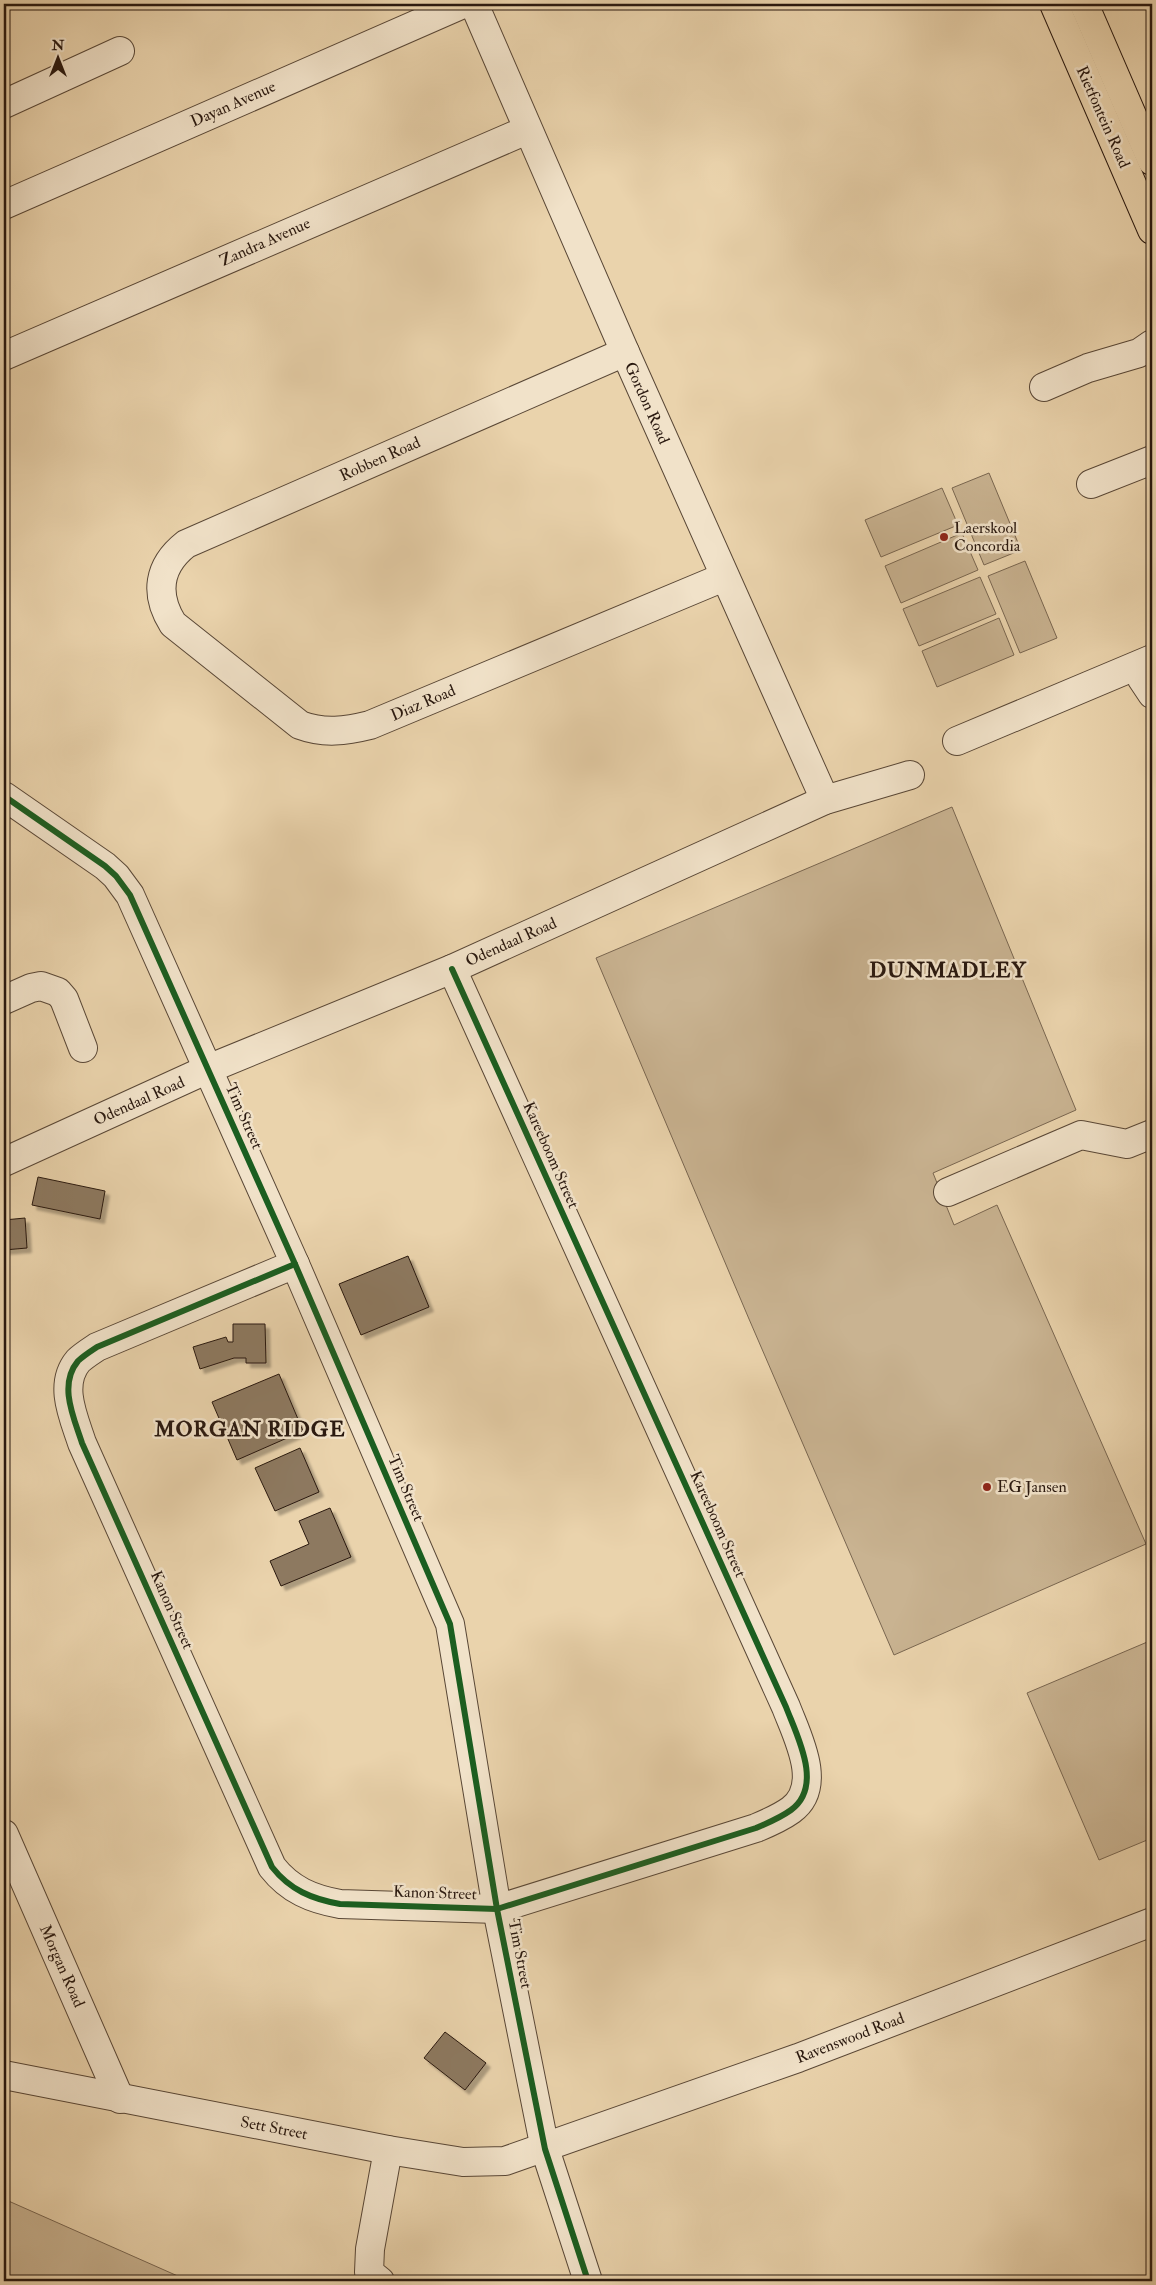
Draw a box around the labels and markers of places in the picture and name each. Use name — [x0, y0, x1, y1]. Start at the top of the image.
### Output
place label: Laerskool Concordia — [954, 518, 1021, 556]
marker: Laerskool Concordia — [938, 531, 950, 543]
place label: EG Jansen — [997, 1477, 1067, 1498]
marker: EG Jansen — [981, 1481, 993, 1493]

